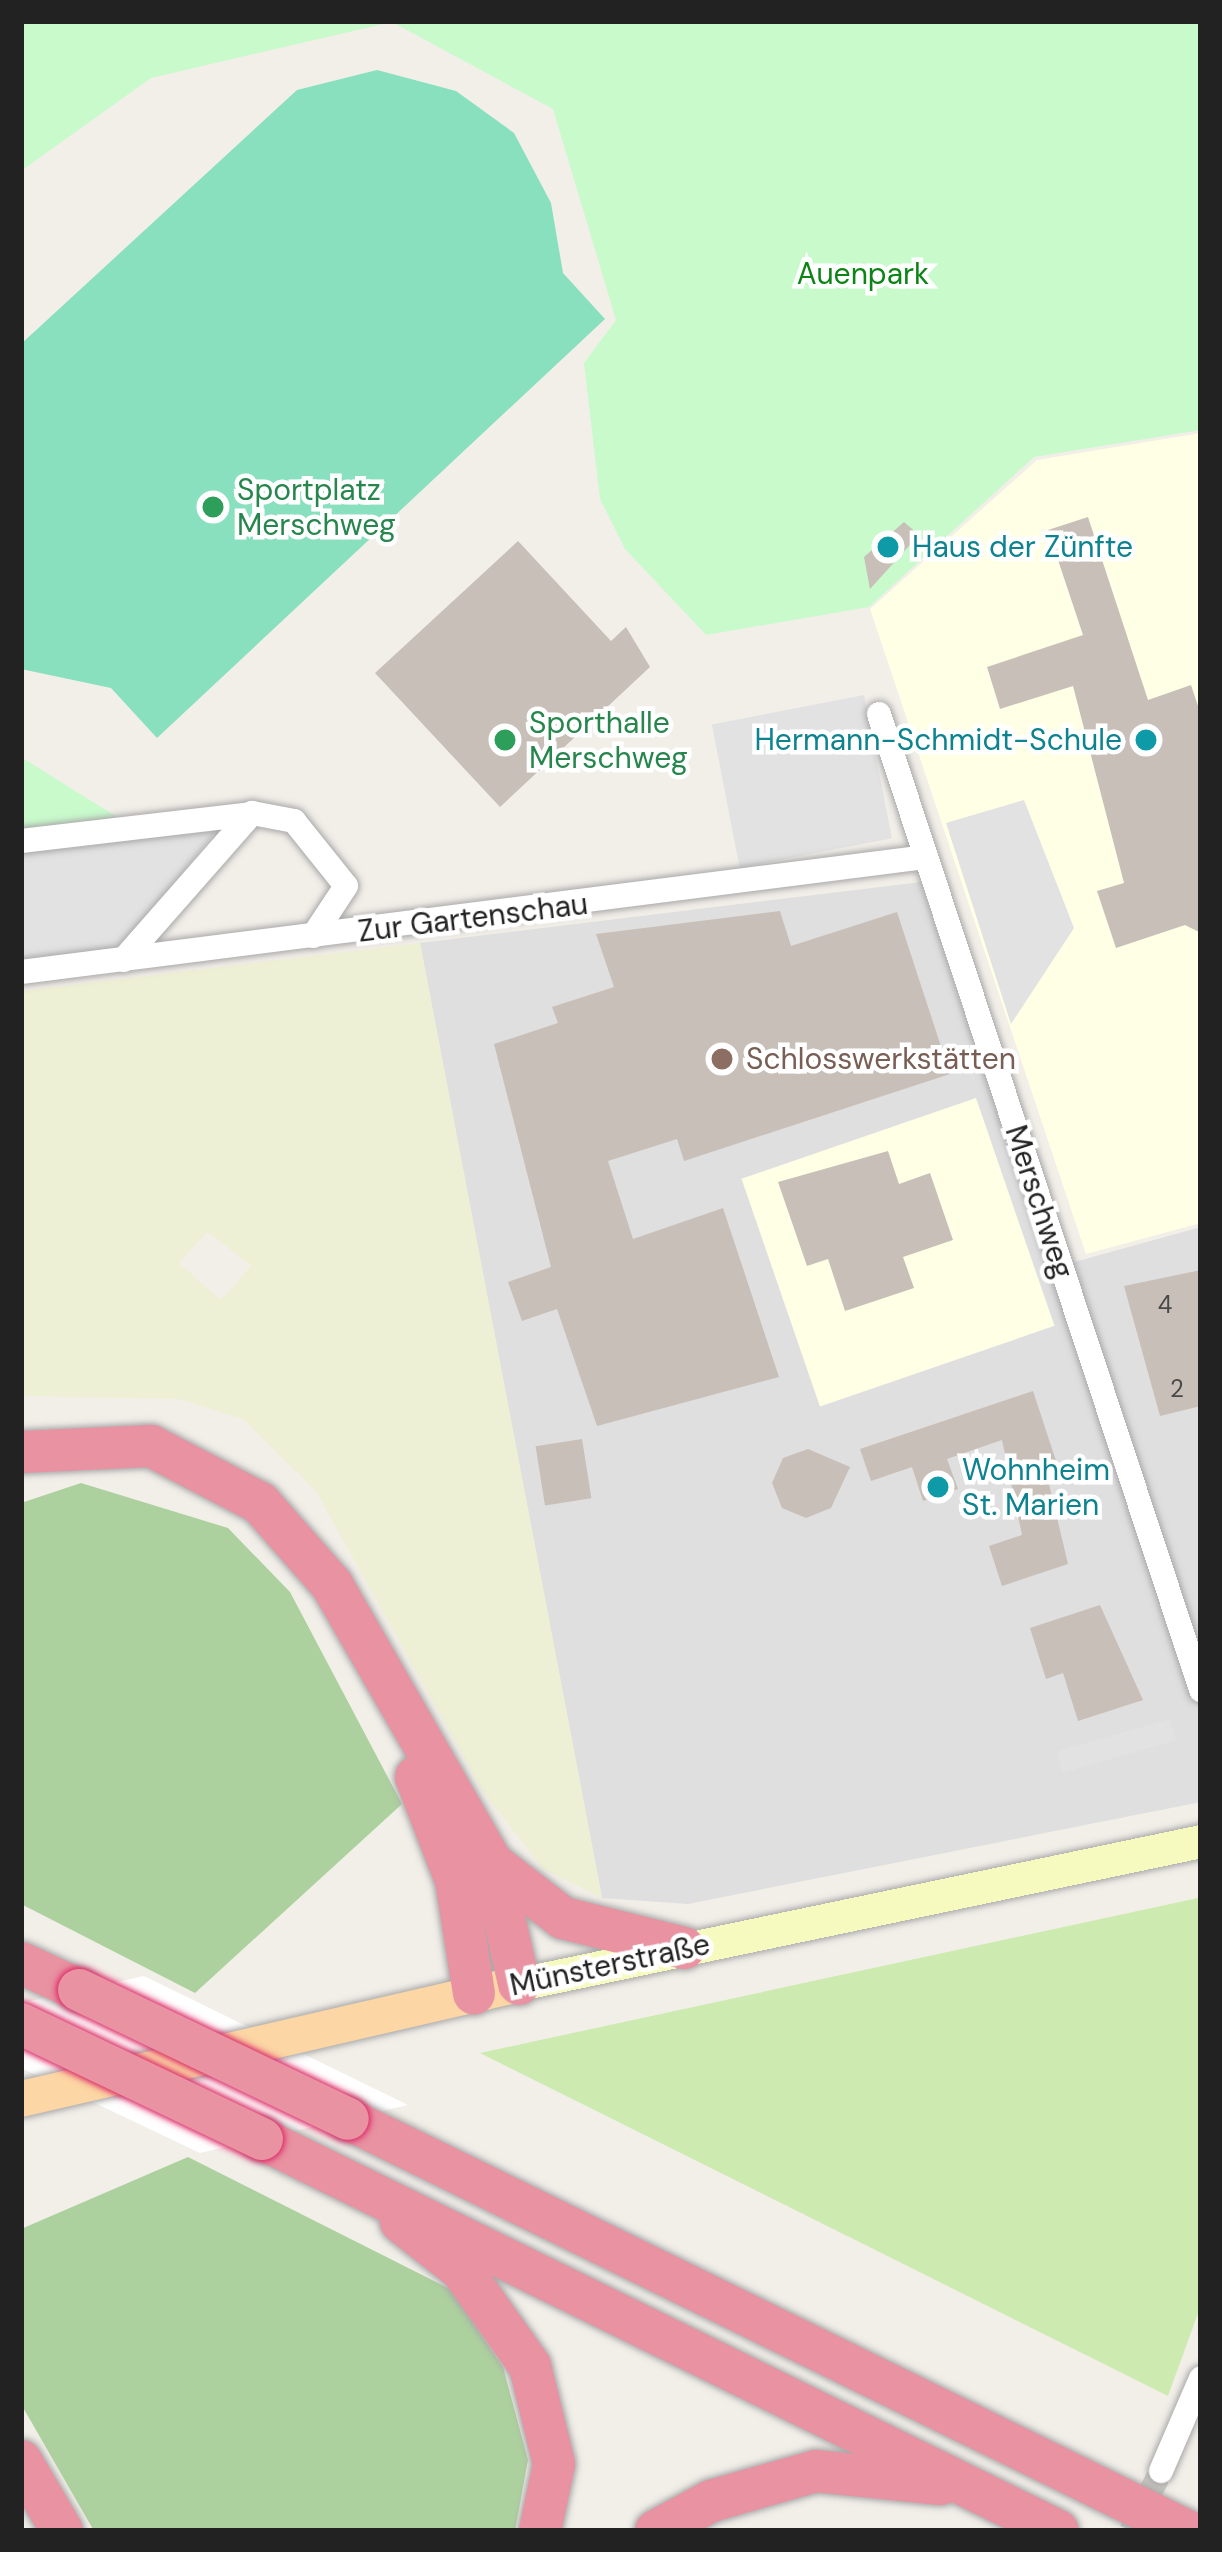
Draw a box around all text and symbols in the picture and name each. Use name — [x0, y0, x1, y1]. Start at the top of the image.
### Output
park label: Auenpark — [797, 256, 929, 292]
place label: Sportplatz Merschweg — [237, 472, 396, 542]
marker: Sportplatz Merschweg — [200, 494, 226, 520]
place label: Haus der Zünfte — [912, 529, 1133, 565]
marker: Haus der Zünfte — [875, 534, 901, 560]
place label: Sporthalle Merschweg — [529, 705, 688, 776]
place label: Hermann-Schmidt-Schule — [754, 722, 1122, 758]
marker: Sporthalle Merschweg — [492, 727, 518, 753]
marker: Hermann-Schmidt-Schule — [1133, 727, 1159, 753]
street label: Zur Gartenschau — [356, 886, 590, 950]
place label: Schlosswerkstätten — [746, 1041, 1016, 1077]
marker: Schlosswerkstätten — [709, 1046, 735, 1072]
street label: Merschweg — [997, 1121, 1081, 1283]
house number: 4 — [1158, 1291, 1172, 1319]
house number: 2 — [1170, 1375, 1184, 1403]
place label: Wohnheim St. Marien — [962, 1452, 1110, 1522]
marker: Wohnheim St. Marien — [925, 1474, 951, 1500]
street label: Münsterstraße — [507, 1926, 713, 2004]

